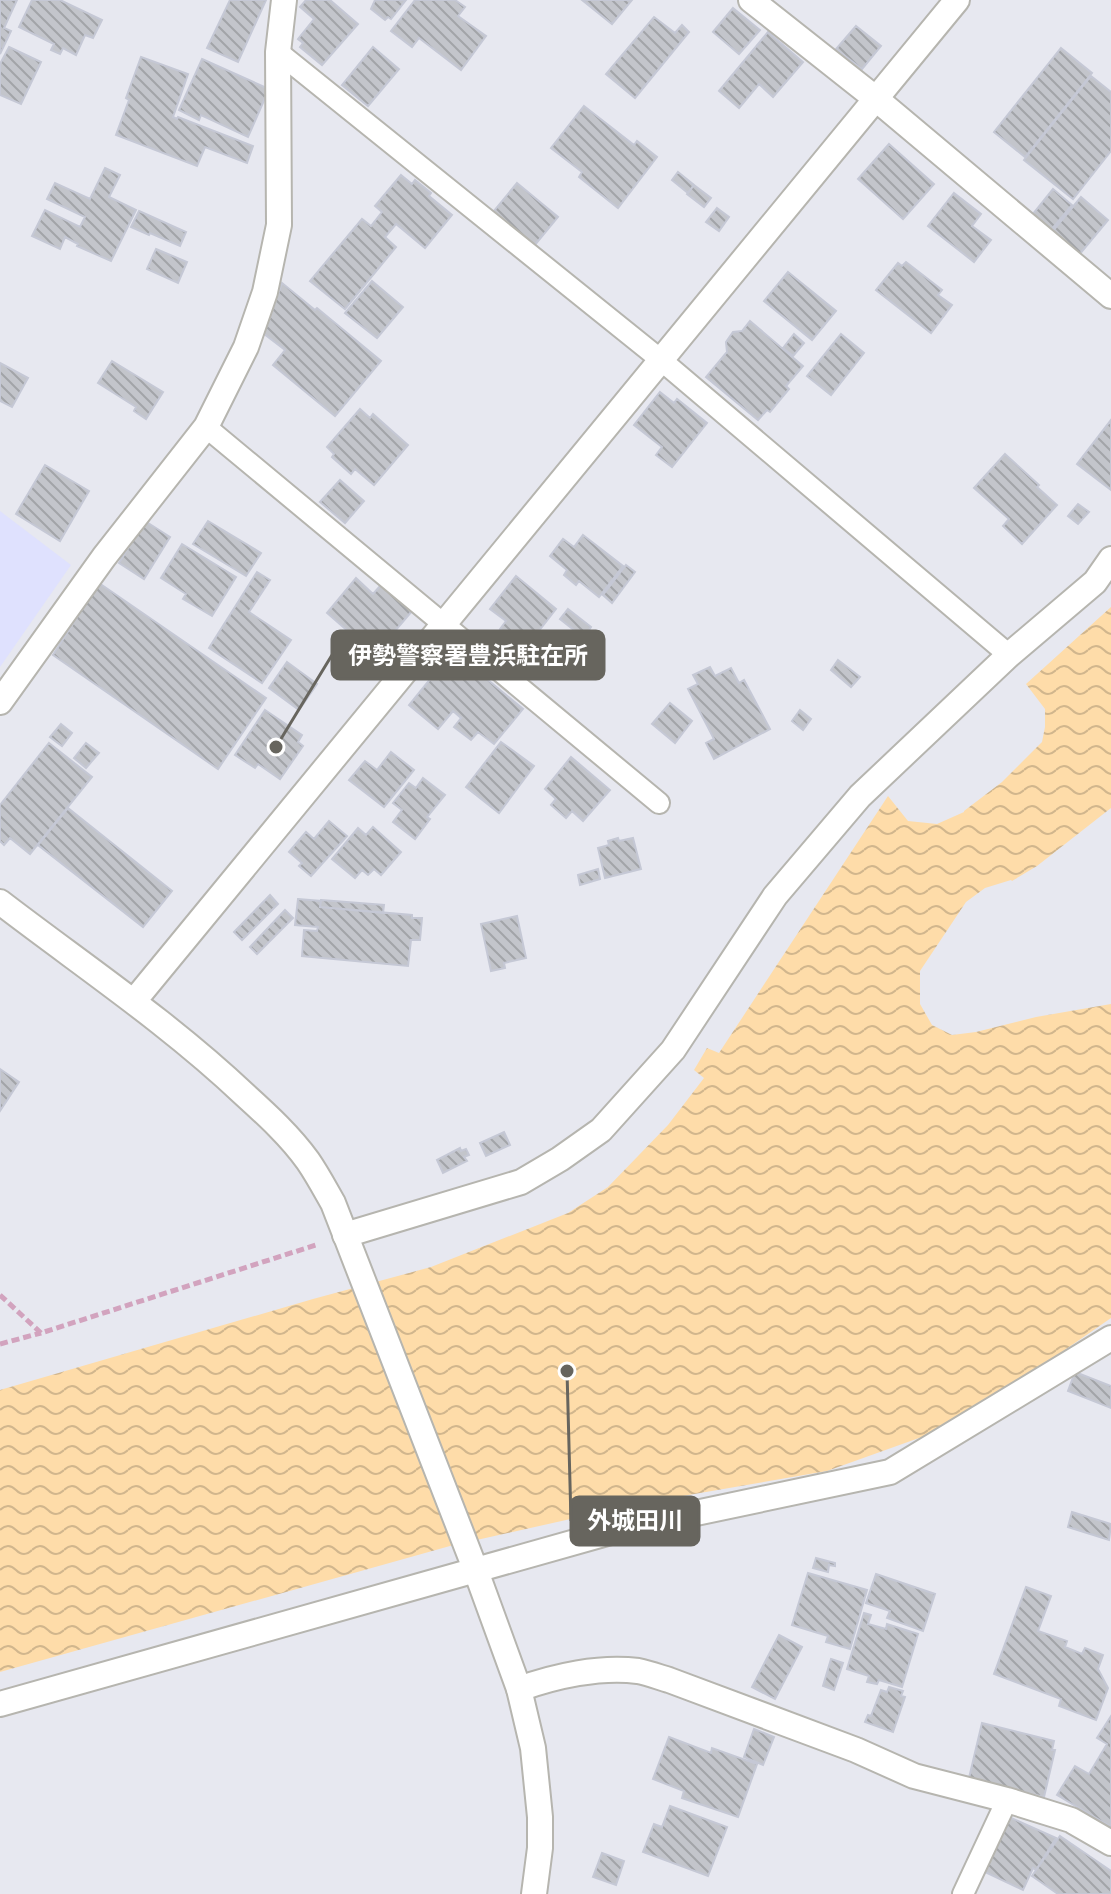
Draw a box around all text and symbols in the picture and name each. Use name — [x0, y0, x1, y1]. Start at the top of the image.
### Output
callout: 伊勢警察署豊浜駐在所 — [332, 631, 604, 679]
text: 伊勢警察署豊浜駐在所 — [348, 642, 588, 670]
callout: 外城田川 — [571, 1497, 699, 1545]
text: 外城田川 — [587, 1507, 683, 1535]

